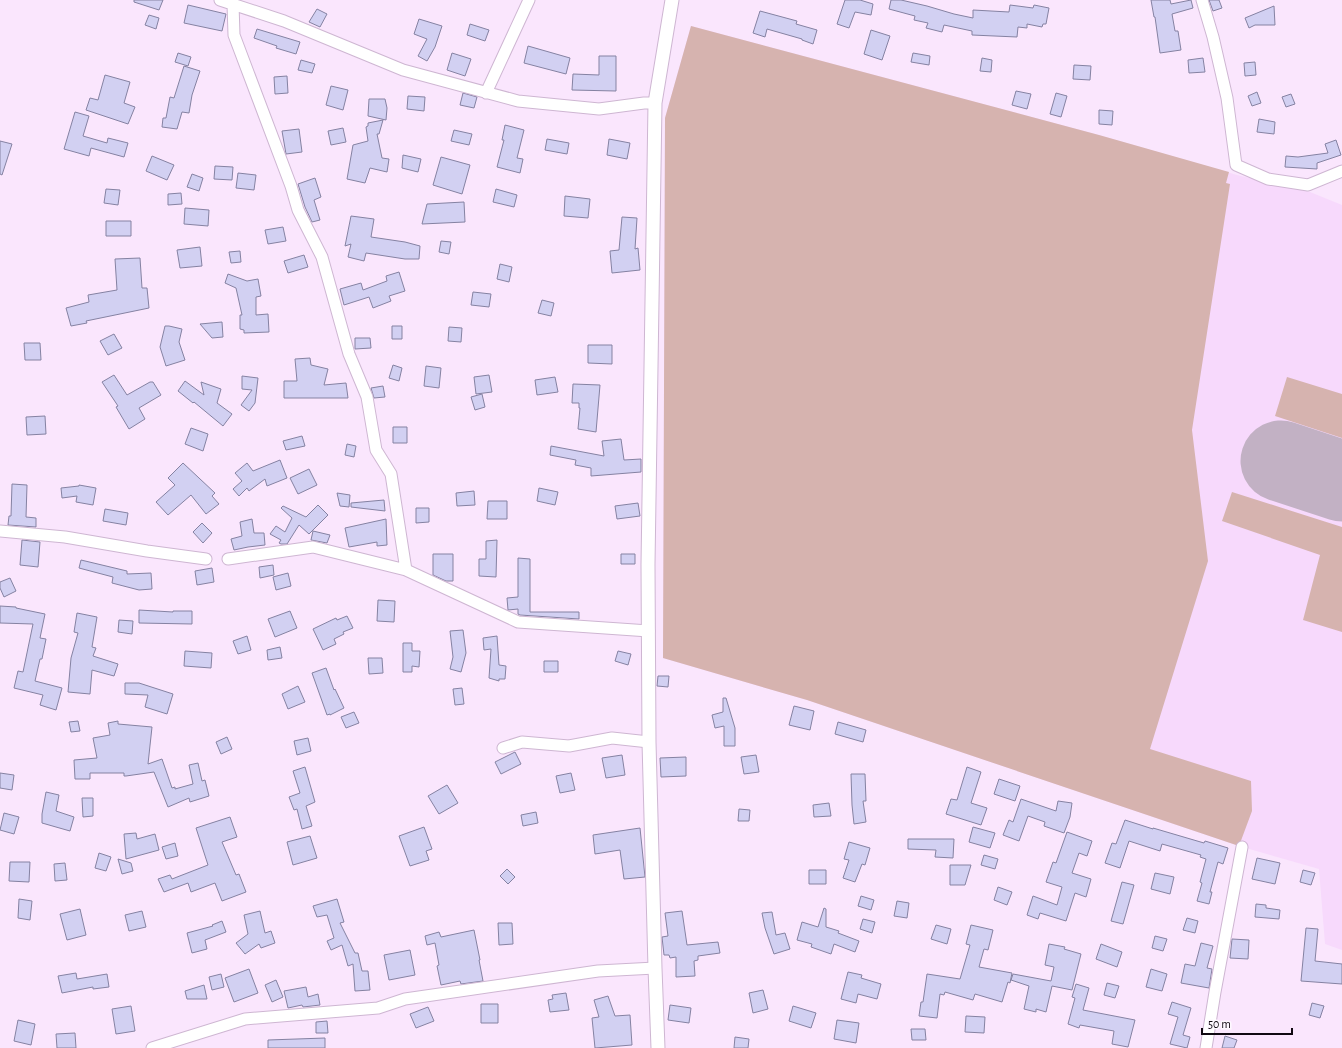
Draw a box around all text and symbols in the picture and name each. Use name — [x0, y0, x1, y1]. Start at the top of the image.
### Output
scale bar — [1202, 1010, 1292, 1036]
text: 50 m — [1208, 1018, 1231, 1030]

